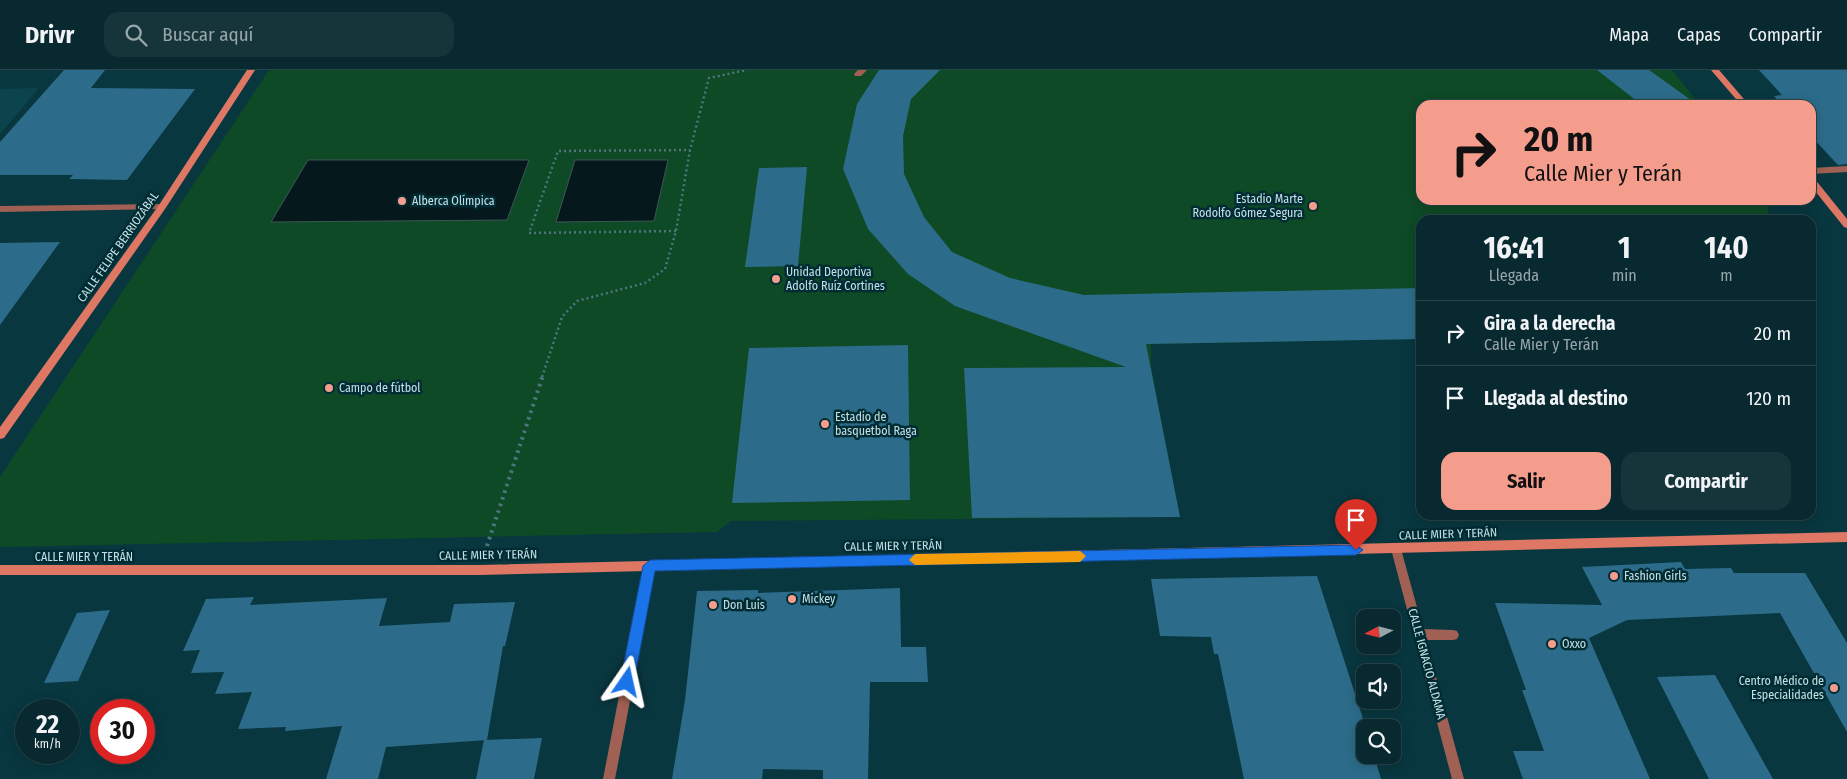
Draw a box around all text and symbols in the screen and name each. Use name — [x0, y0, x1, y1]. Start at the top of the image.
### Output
search box — [104, 12, 454, 57]
text: Drivr — [25, 21, 74, 49]
icon: search — [122, 21, 150, 49]
text: Buscar aquí — [162, 23, 253, 46]
text: Mapa — [1609, 24, 1649, 46]
text: Capas — [1677, 24, 1721, 46]
text: Compartir — [1749, 24, 1822, 46]
text: 20 m — [1524, 118, 1593, 160]
icon: right — [1441, 120, 1506, 185]
text: Calle Mier y Terán — [1524, 160, 1682, 187]
street label: CALLE FELIPE BERRIOZÁBAL — [74, 188, 162, 305]
place label: Estadio Marte Rodolfo Gómez Segura — [1193, 192, 1303, 220]
place label: Alberca Olímpica — [412, 194, 495, 208]
marker: Alberca Olímpica — [396, 195, 408, 207]
marker: Estadio Marte Rodolfo Gómez Segura — [1307, 200, 1319, 212]
text: 16:41 — [1483, 230, 1545, 266]
text: 1 — [1618, 230, 1631, 266]
text: 140 — [1704, 230, 1749, 266]
place label: Unidad Deportiva Adolfo Ruíz Cortines — [786, 265, 885, 293]
text: Llegada — [1489, 266, 1539, 285]
text: min — [1612, 266, 1637, 285]
text: m — [1720, 266, 1733, 285]
marker: Unidad Deportiva Adolfo Ruíz Cortines — [770, 273, 782, 285]
text: Gira a la derecha — [1484, 312, 1616, 335]
icon: right — [1441, 319, 1469, 347]
text: 20 m — [1754, 322, 1791, 345]
text: Calle Mier y Terán — [1484, 335, 1599, 354]
place label: Campo de fútbol — [339, 381, 421, 395]
marker: Campo de fútbol — [323, 382, 335, 394]
icon: arrive — [1441, 384, 1469, 412]
text: Llegada al destino — [1484, 387, 1628, 410]
text: 120 m — [1746, 387, 1791, 410]
place label: Estadio de basquetbol Raga — [835, 410, 917, 438]
marker: Estadio de basquetbol Raga — [819, 418, 831, 430]
button: Salir — [1441, 452, 1611, 510]
button: Compartir — [1621, 452, 1791, 510]
pin — [1335, 499, 1377, 550]
icon: arrive — [1342, 506, 1370, 534]
street label: CALLE MIER Y TERÁN — [1399, 524, 1497, 543]
street label: CALLE MIER Y TERÁN — [844, 537, 942, 554]
street label: CALLE MIER Y TERÁN — [439, 546, 537, 563]
street label: CALLE MIER Y TERÁN — [35, 549, 133, 564]
place label: Fashion Girls — [1624, 569, 1687, 583]
marker: Fashion Girls — [1608, 570, 1620, 582]
place label: Mickey — [802, 592, 836, 606]
marker: Mickey — [786, 593, 798, 605]
place label: Don Luis — [723, 598, 765, 612]
marker: Don Luis — [707, 599, 719, 611]
street label: CALLE IGNACIO ALDAMA — [1405, 607, 1449, 722]
north arrow — [1356, 609, 1401, 654]
map controls — [1356, 609, 1401, 764]
place label: Oxxo — [1562, 637, 1586, 651]
marker: Oxxo — [1546, 638, 1558, 650]
position arrow — [600, 655, 652, 707]
button: sound — [1356, 664, 1401, 709]
place label: Centro Médico de Especialidades — [1739, 674, 1824, 702]
marker: Centro Médico de Especialidades — [1828, 682, 1840, 694]
speed limit sign: 30 — [90, 699, 155, 764]
text: 22 — [36, 710, 59, 740]
button: search — [1356, 719, 1401, 764]
text: km/h — [34, 737, 61, 751]

